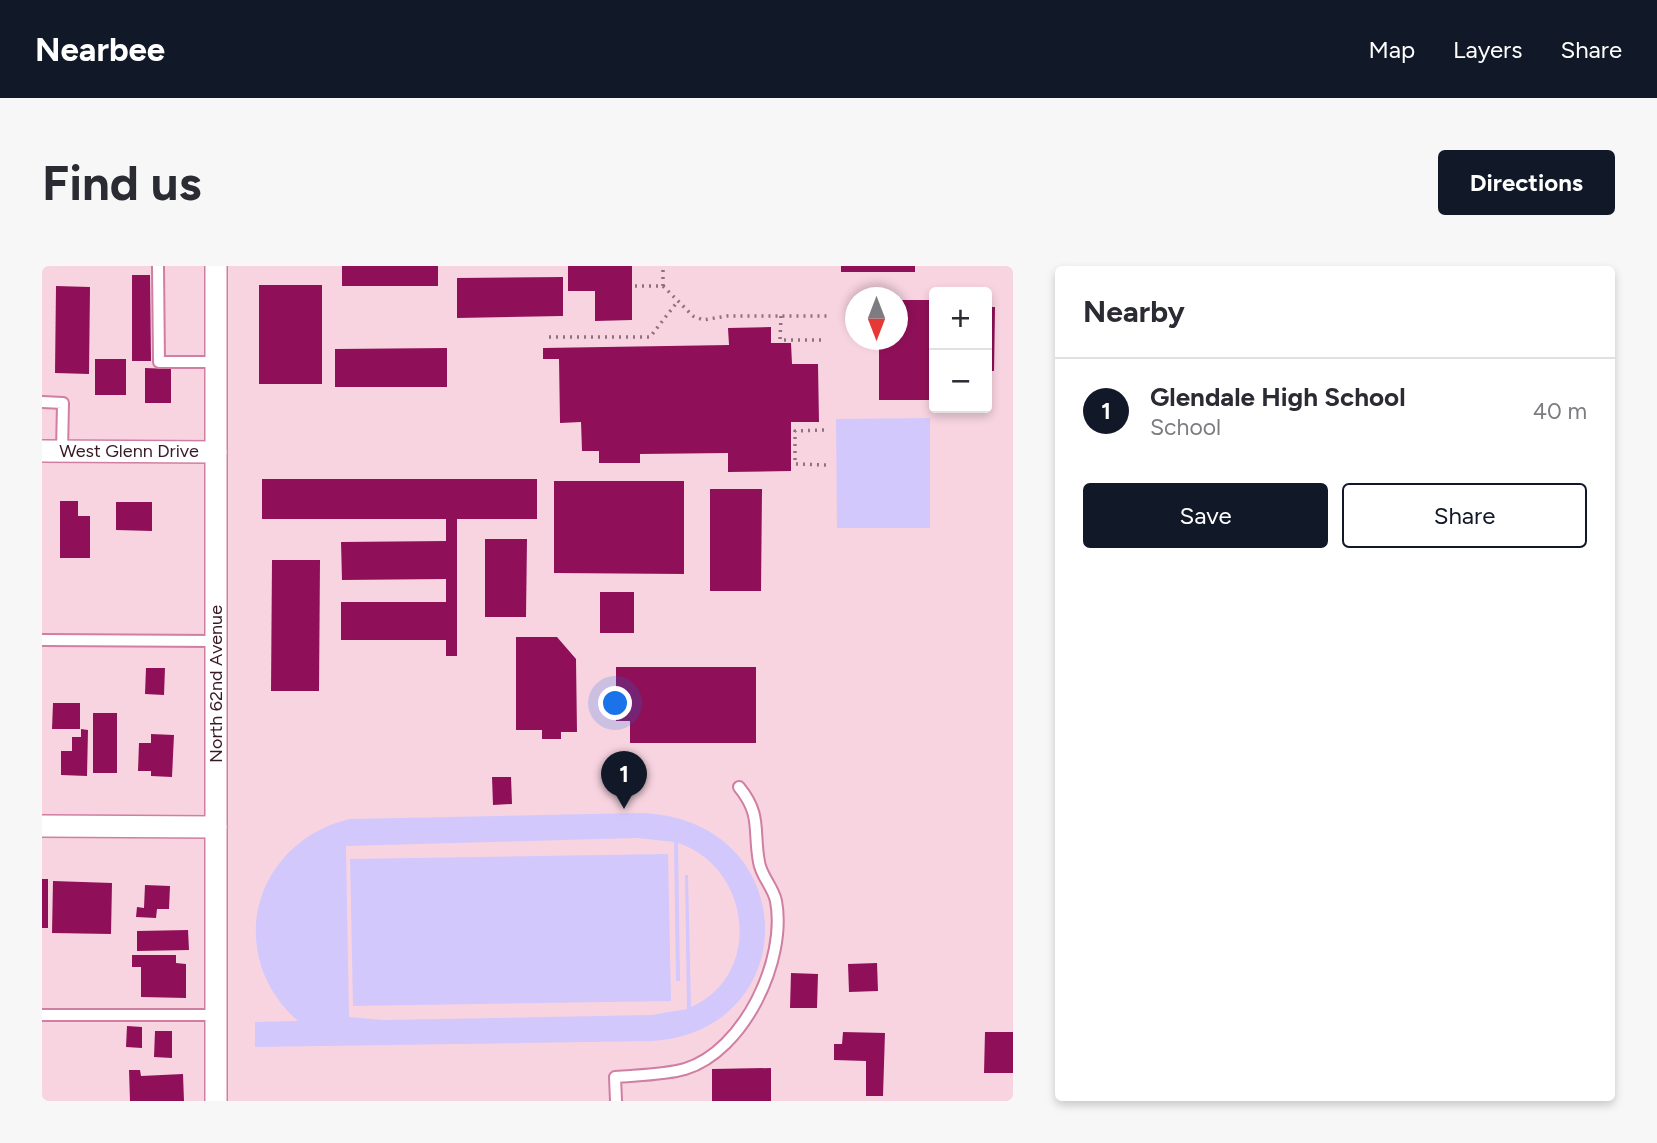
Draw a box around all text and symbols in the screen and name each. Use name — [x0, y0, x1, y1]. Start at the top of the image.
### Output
text: Nearbee — [35, 30, 165, 69]
text: Map — [1368, 35, 1415, 64]
text: Layers — [1453, 35, 1522, 64]
text: Share — [1560, 35, 1622, 64]
button: Directions — [1438, 150, 1615, 215]
text: Find us — [42, 153, 201, 212]
north arrow — [845, 287, 908, 350]
map controls — [929, 287, 992, 413]
button: + — [929, 287, 992, 350]
text: Nearby — [1083, 293, 1185, 330]
button: − — [929, 350, 992, 413]
text: Glendale High School — [1150, 381, 1406, 413]
text: 1 — [1101, 397, 1111, 425]
text: 40 m — [1533, 397, 1587, 425]
text: School — [1150, 413, 1221, 441]
street label: West Glenn Drive — [59, 440, 199, 462]
button: Save — [1083, 483, 1328, 548]
button: Share — [1342, 483, 1587, 548]
street label: North 62nd Avenue — [205, 605, 227, 763]
your location — [598, 686, 632, 720]
pin: 1 — [601, 751, 647, 809]

